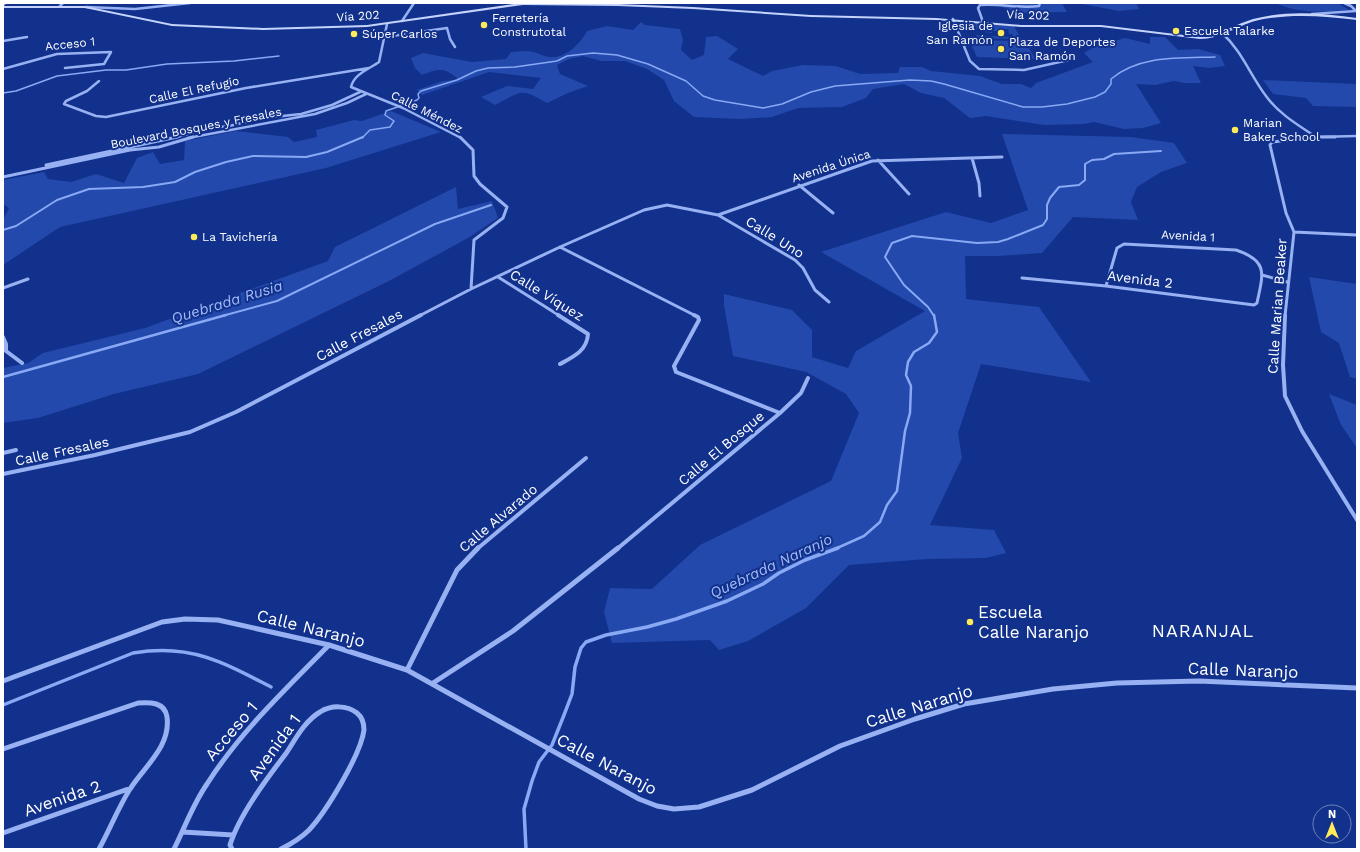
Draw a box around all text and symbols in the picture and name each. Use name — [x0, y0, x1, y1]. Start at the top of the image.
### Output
street label: Vía 202 — [1006, 7, 1050, 23]
street label: Vía 202 — [336, 8, 380, 24]
place label: Ferretería Construtotal — [492, 11, 566, 39]
place label: Iglesia de San Ramón — [926, 19, 993, 47]
marker: Ferretería Construtotal — [479, 20, 489, 30]
place label: Escuela Talarke — [1184, 24, 1275, 38]
marker: Escuela Talarke — [1171, 26, 1181, 36]
place label: Súper Carlos — [362, 27, 437, 41]
marker: Iglesia de San Ramón — [996, 28, 1006, 38]
marker: Súper Carlos — [349, 29, 359, 39]
street label: Acceso 1 — [44, 34, 96, 54]
place label: Plaza de Deportes San Ramón — [1009, 35, 1115, 63]
marker: Plaza de Deportes San Ramón — [996, 44, 1006, 54]
street label: Calle El Refugio — [148, 74, 240, 106]
street label: Calle Méndez — [389, 88, 465, 136]
street label: Boulevard Bosques y Fresales — [109, 105, 283, 151]
place label: Marian Baker School — [1243, 116, 1320, 144]
marker: Marian Baker School — [1230, 125, 1240, 135]
street label: Avenida Única — [790, 147, 872, 185]
street label: Calle Uno — [743, 213, 807, 261]
street label: Avenida 1 — [1161, 228, 1215, 244]
place label: La Tavichería — [202, 230, 278, 244]
marker: La Tavichería — [189, 232, 199, 242]
street label: Calle Marian Beaker — [1264, 237, 1290, 374]
street label: Calle Víquez — [507, 266, 587, 324]
street label: Avenida 2 — [1106, 267, 1174, 291]
water label: Quebrada Rusia — [169, 277, 285, 327]
street label: Calle Fresales — [313, 306, 405, 364]
street label: Calle El Bosque — [675, 408, 767, 488]
street label: Calle Fresales — [14, 433, 110, 469]
street label: Calle Alvarado — [456, 481, 540, 555]
water label: Quebrada Naranjo — [707, 530, 835, 602]
place label: Escuela Calle Naranjo — [978, 602, 1089, 642]
street label: Calle Naranjo — [255, 605, 367, 651]
marker: Escuela Calle Naranjo — [965, 617, 975, 627]
district label: NARANJAL — [1152, 620, 1254, 641]
street label: Calle Naranjo — [1187, 658, 1299, 682]
street label: Calle Naranjo — [863, 680, 975, 732]
street label: Acceso 1 — [200, 697, 262, 765]
street label: Avenida 1 — [243, 710, 305, 784]
street label: Calle Naranjo — [553, 729, 661, 799]
street label: Avenida 2 — [21, 776, 103, 820]
north arrow — [1312, 804, 1352, 844]
text: N — [1328, 808, 1336, 821]

